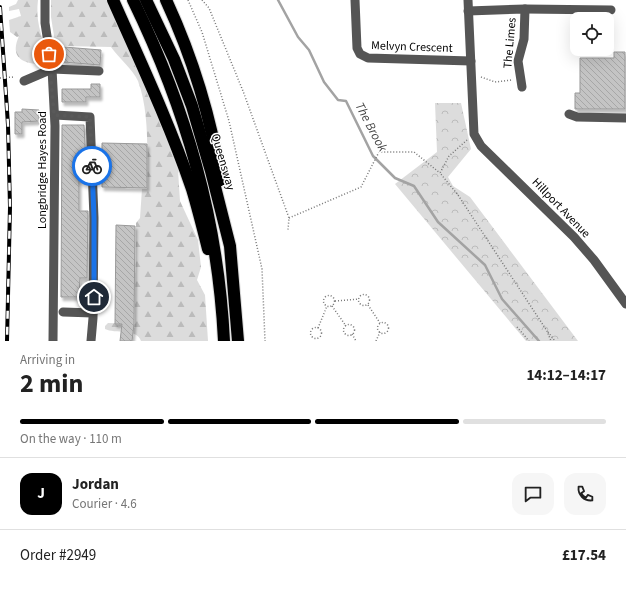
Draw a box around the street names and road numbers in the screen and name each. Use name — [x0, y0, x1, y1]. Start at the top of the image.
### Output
street label: The Limes — [499, 17, 521, 69]
street label: Melvyn Crescent — [371, 37, 453, 57]
street label: Longbridge Hayes Road — [34, 111, 51, 229]
street label: Queensway — [207, 132, 239, 193]
street label: Hillport Avenue — [528, 174, 594, 242]

